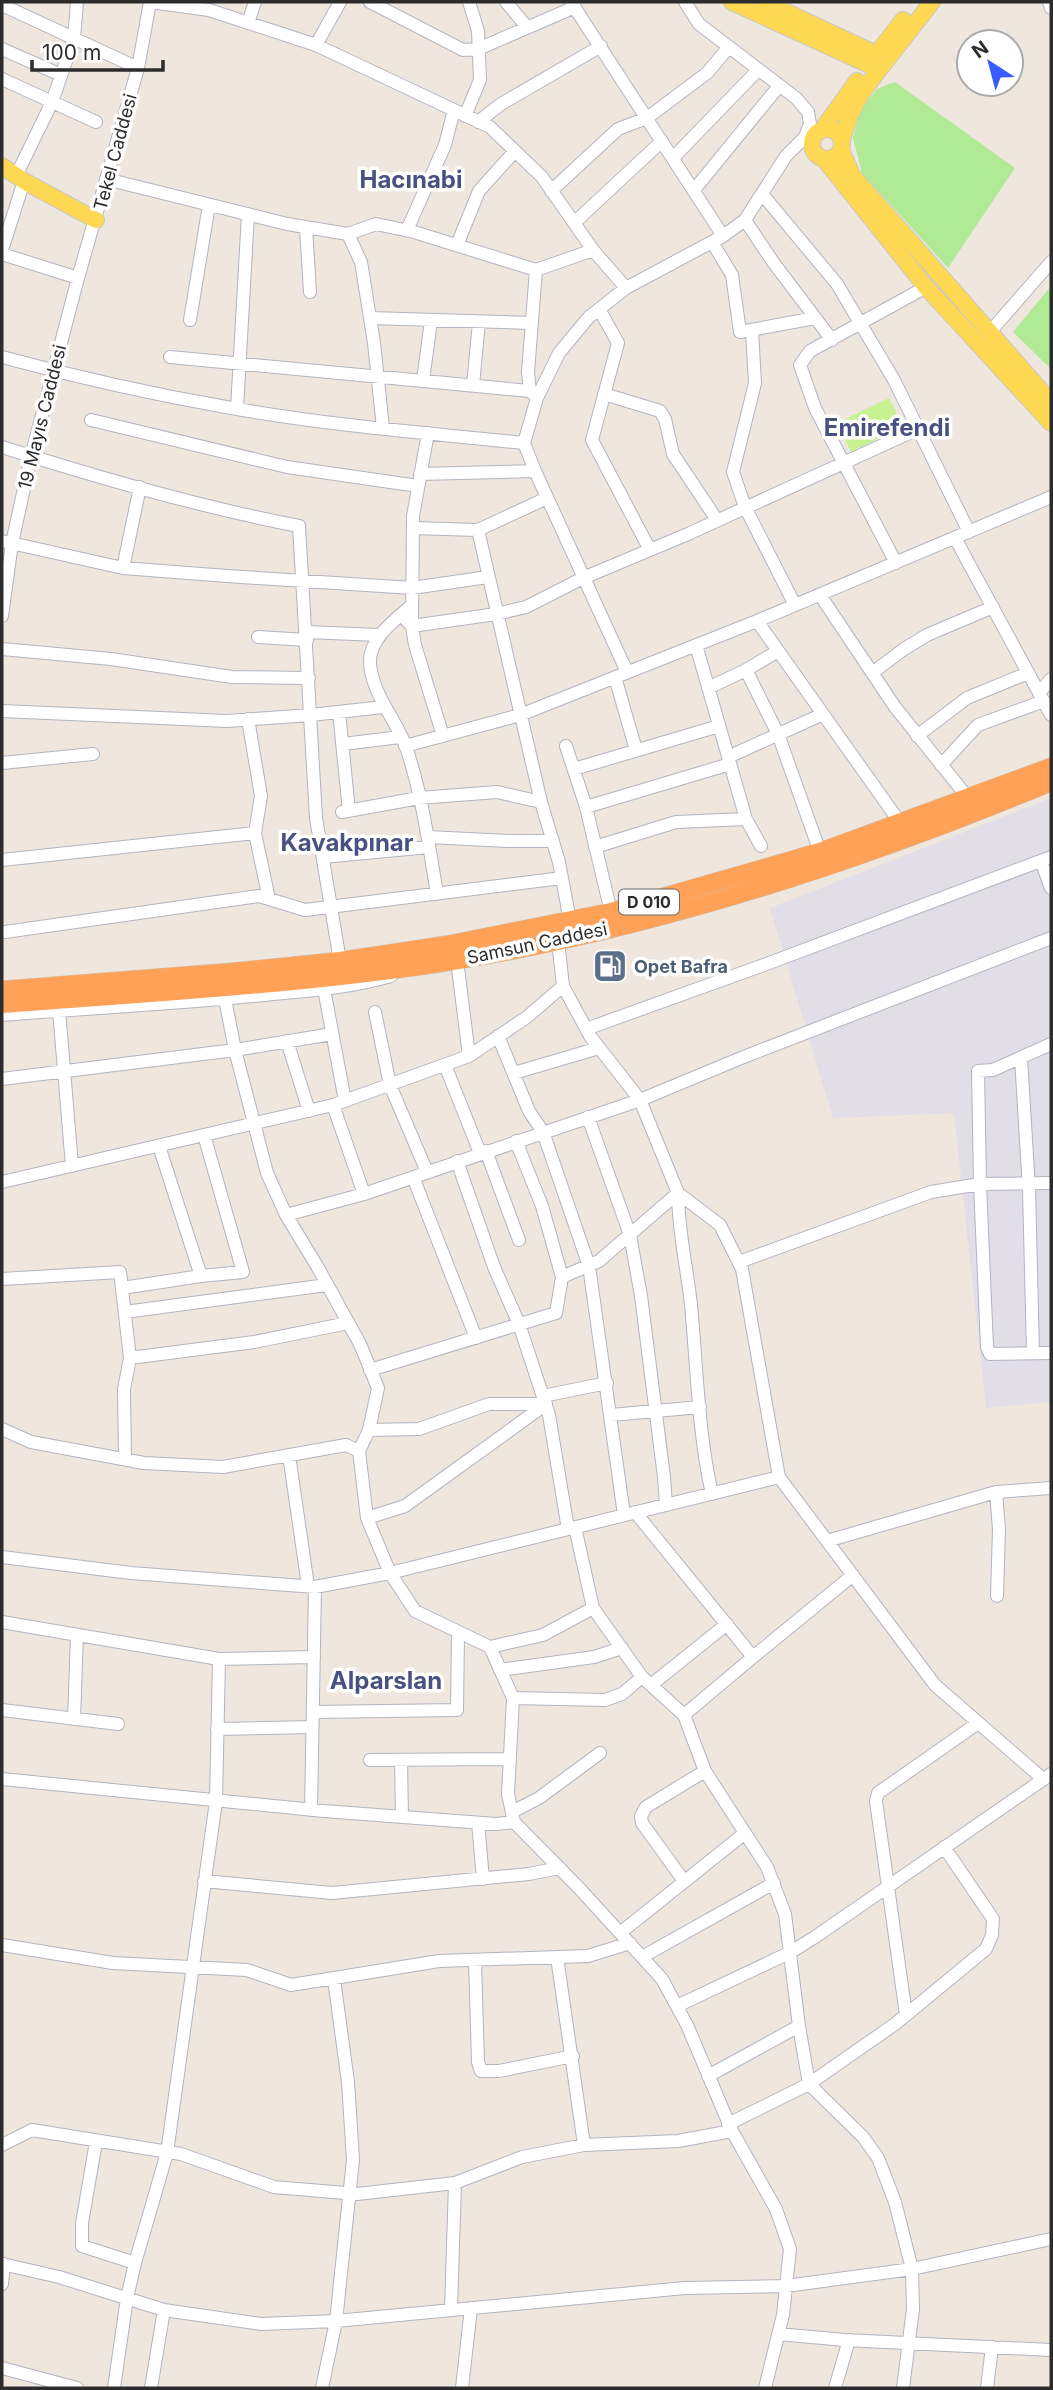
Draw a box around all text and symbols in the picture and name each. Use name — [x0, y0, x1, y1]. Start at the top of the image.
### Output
scale bar — [32, 28, 163, 72]
north arrow — [955, 28, 1025, 98]
text: N — [968, 36, 993, 63]
text: 100 m — [42, 40, 101, 65]
street label: Tekel Caddesi — [89, 91, 141, 213]
district label: Hacınabi — [360, 165, 463, 194]
street label: 19 Mayıs Caddesi — [14, 342, 70, 492]
district label: Emirefendi — [824, 413, 950, 442]
district label: Kavakpınar — [280, 828, 414, 857]
road number: D 010 — [619, 890, 679, 914]
street label: Samsun Caddesi — [465, 918, 609, 968]
fuel station icon: Opet Bafra — [591, 947, 629, 985]
place label: Opet Bafra — [634, 956, 728, 977]
district label: Alparslan — [330, 1666, 442, 1695]

